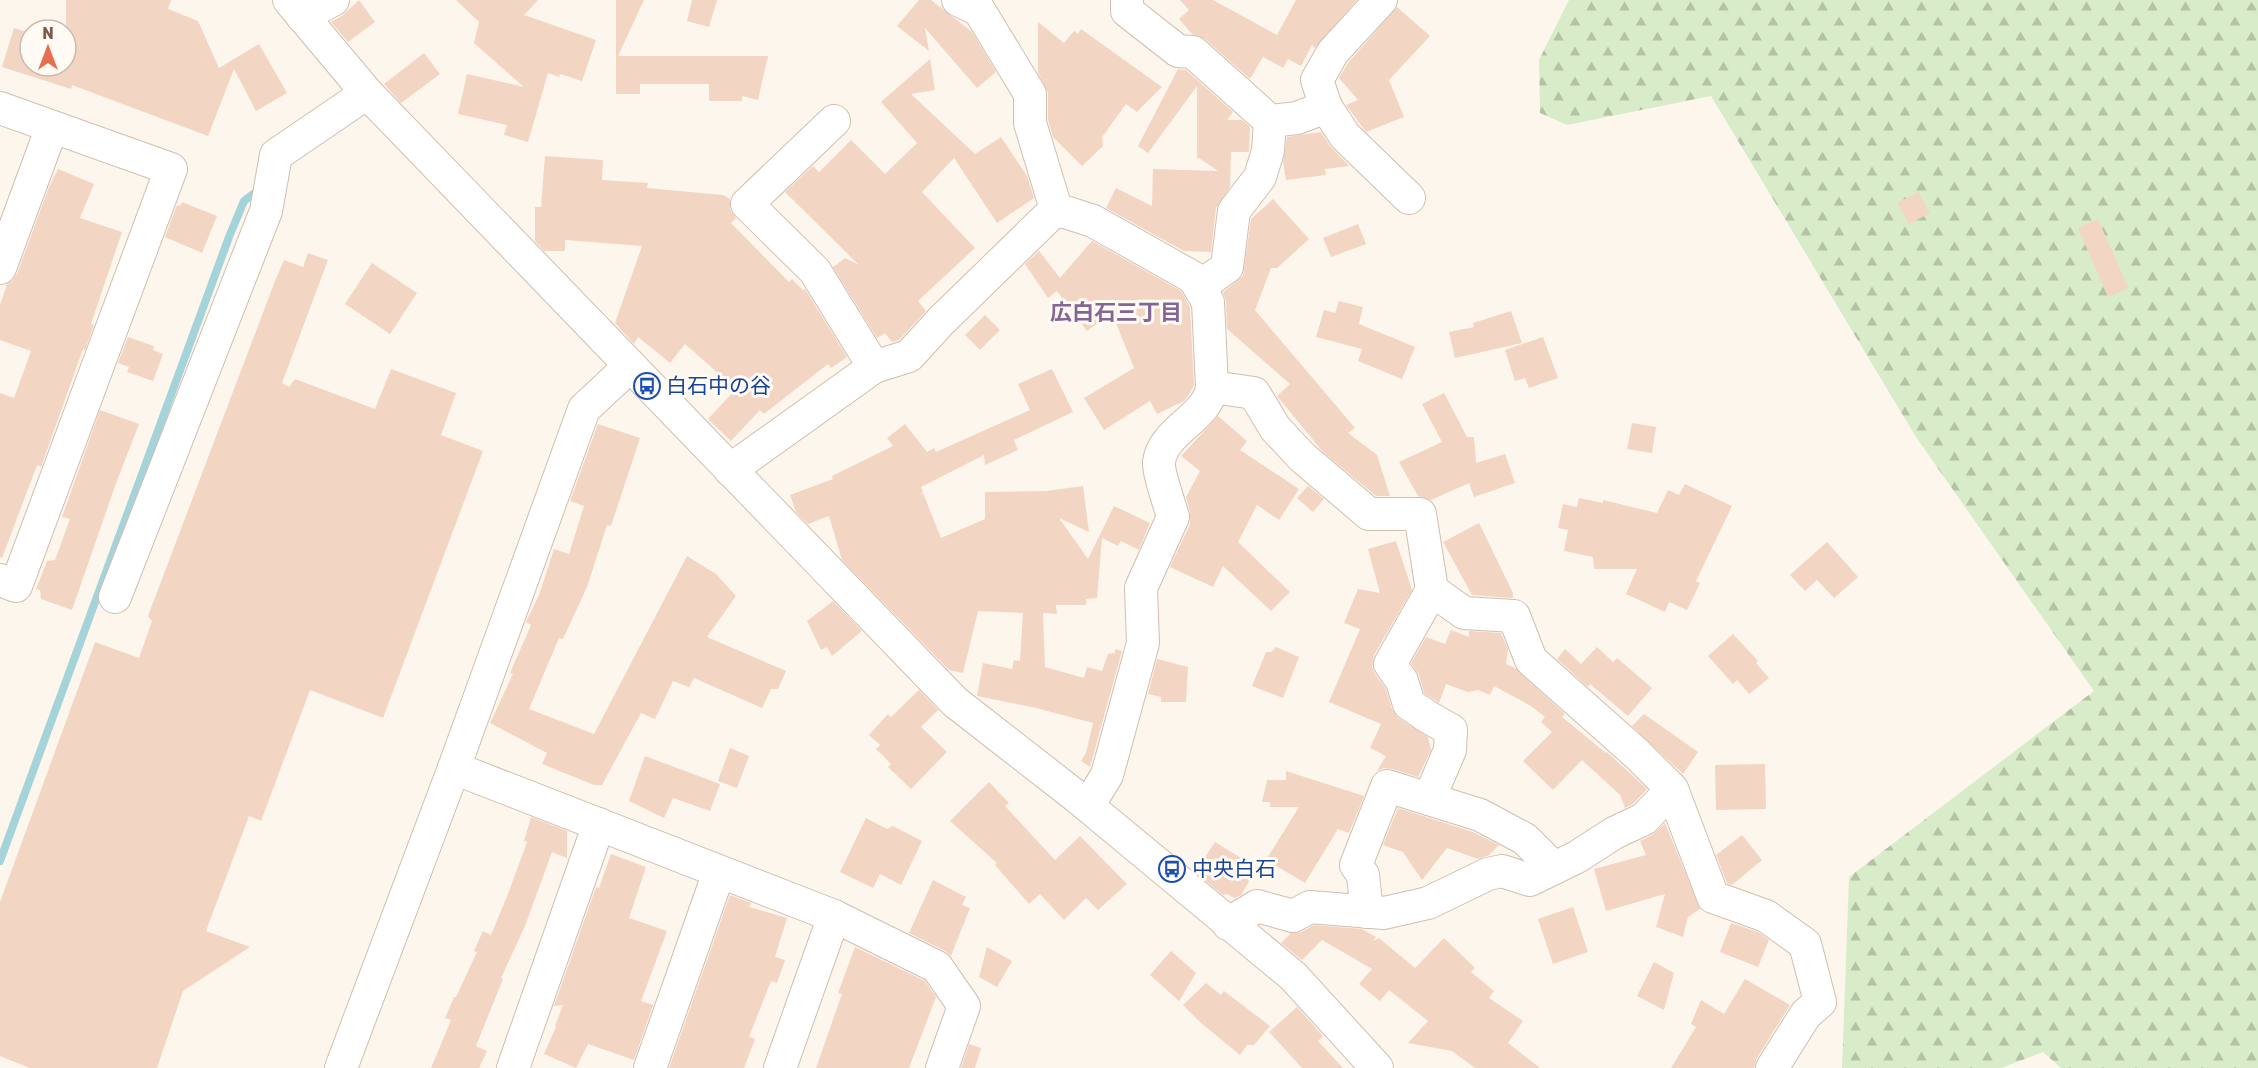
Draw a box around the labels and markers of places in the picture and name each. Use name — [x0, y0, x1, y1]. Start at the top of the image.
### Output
bus stop icon: 白石中の谷 — [632, 371, 662, 401]
place label: 白石中の谷 — [666, 373, 771, 398]
bus stop icon: 中央白石 — [1157, 854, 1187, 884]
place label: 中央白石 — [1192, 856, 1276, 881]

